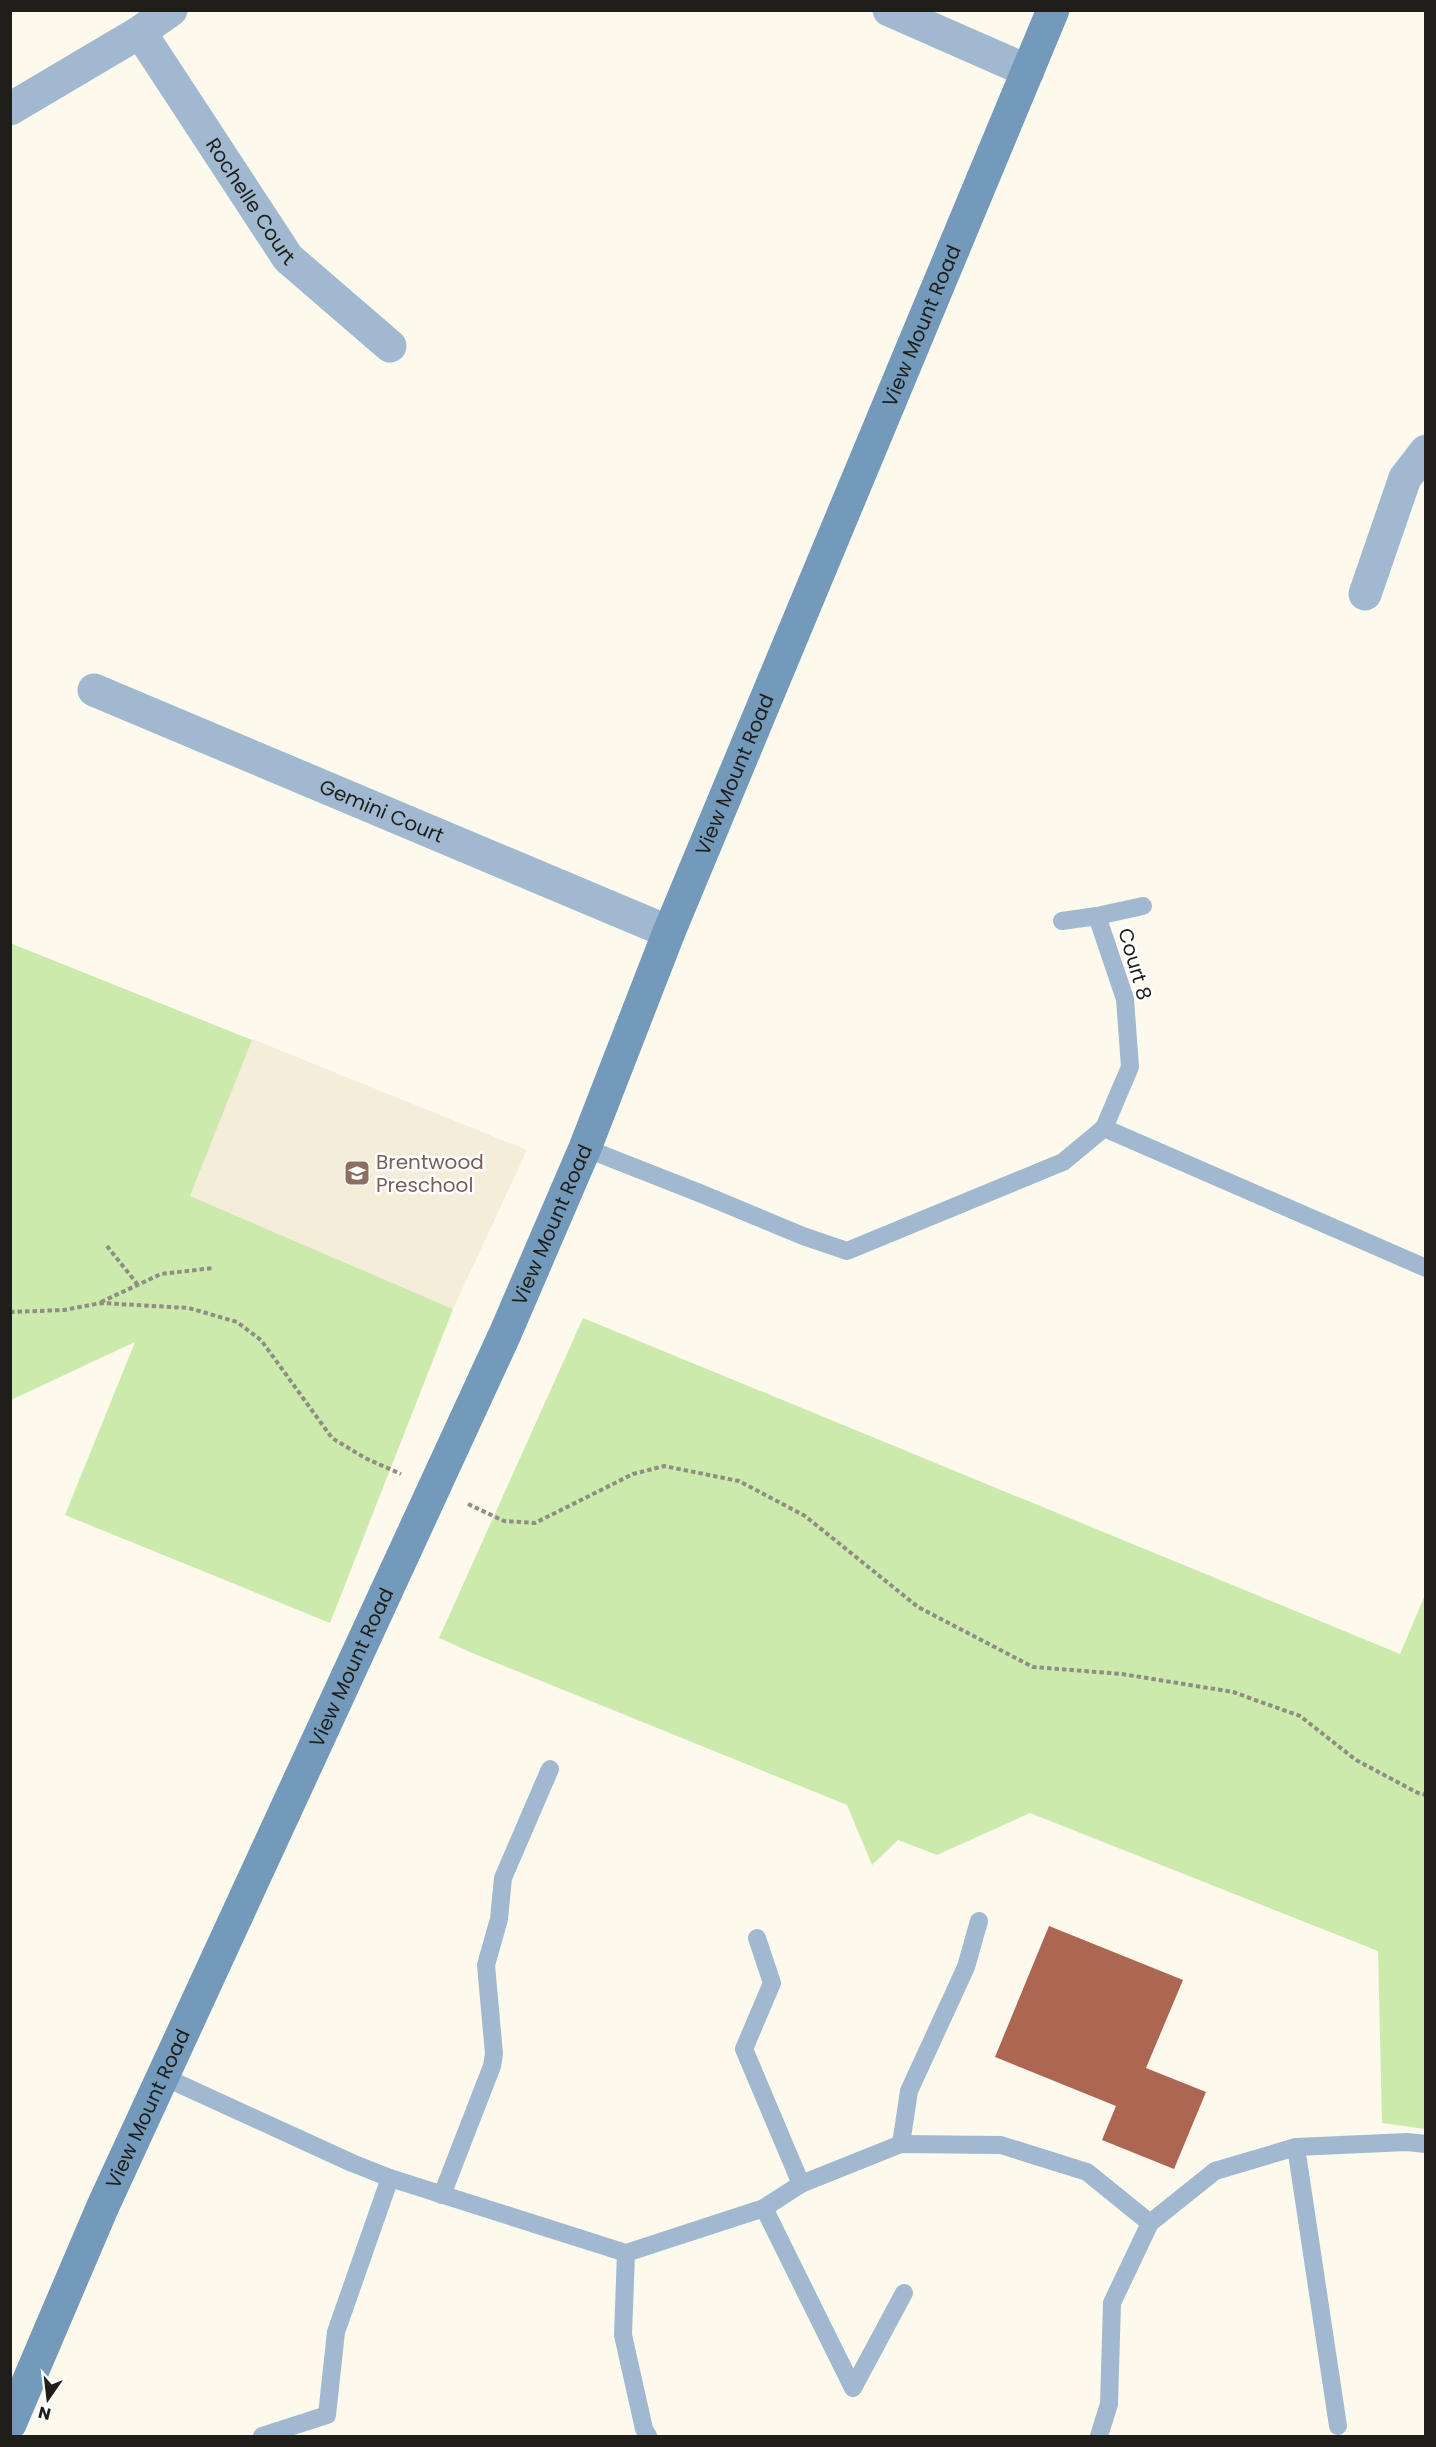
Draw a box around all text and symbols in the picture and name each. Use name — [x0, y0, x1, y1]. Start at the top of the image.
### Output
street label: Rochelle Court — [199, 132, 301, 272]
street label: View Mount Road — [875, 241, 968, 411]
street label: View Mount Road — [688, 689, 781, 860]
street label: Gemini Court — [315, 772, 448, 850]
street label: Court 8 — [1111, 925, 1159, 1003]
street label: View Mount Road — [505, 1140, 599, 1310]
place label: Brentwood Preschool — [376, 1148, 484, 1199]
school or university icon: Brentwood Preschool — [342, 1158, 372, 1188]
street label: View Mount Road — [302, 1583, 400, 1752]
street label: View Mount Road — [99, 2024, 197, 2193]
north arrow — [18, 2369, 78, 2429]
text: N — [36, 2400, 53, 2426]

